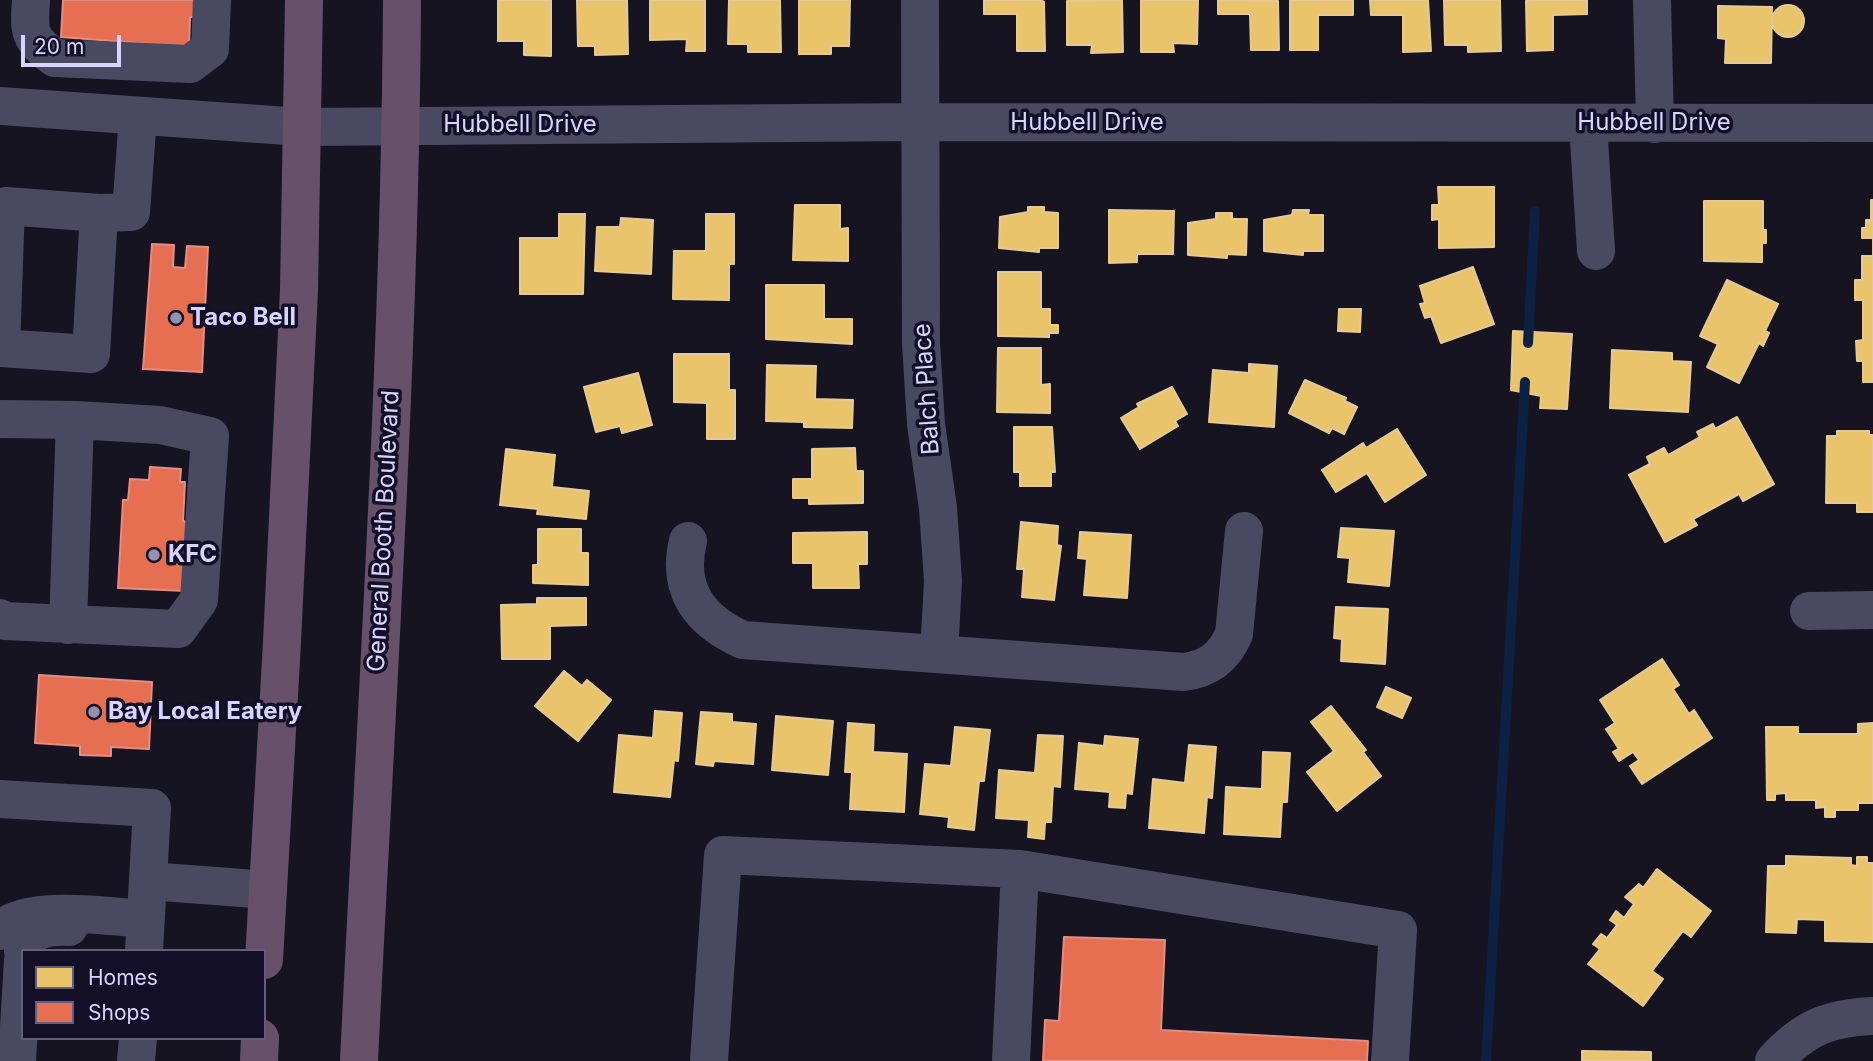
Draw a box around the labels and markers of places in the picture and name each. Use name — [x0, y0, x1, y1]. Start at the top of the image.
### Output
place label: Taco Bell — [190, 304, 296, 332]
marker: Taco Bell — [168, 310, 184, 326]
place label: KFC — [168, 541, 217, 569]
marker: KFC — [146, 547, 162, 563]
place label: Bay Local Eatery — [108, 698, 302, 726]
marker: Bay Local Eatery — [86, 704, 102, 720]

